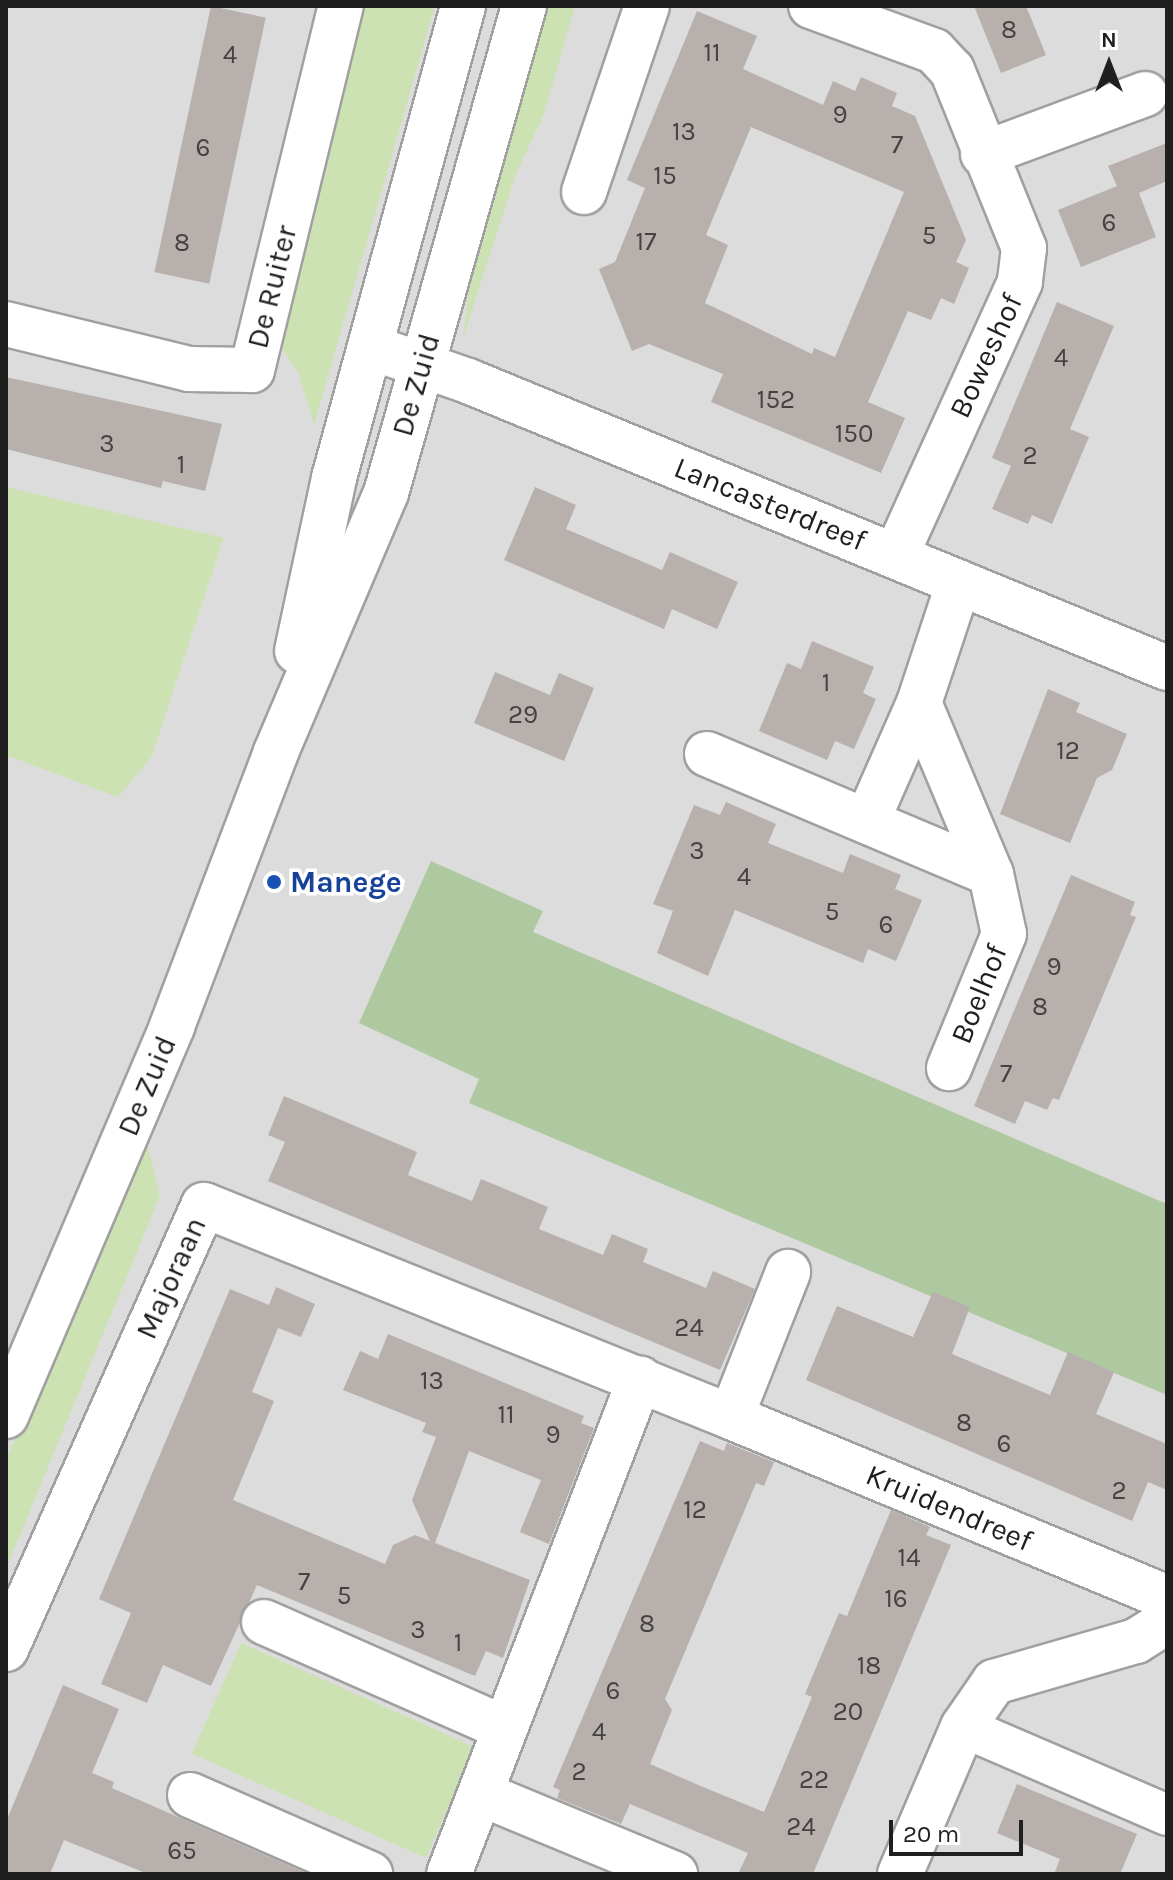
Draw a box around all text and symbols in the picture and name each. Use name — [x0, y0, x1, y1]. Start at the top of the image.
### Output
house number: 8 — [1001, 14, 1017, 46]
north arrow — [1069, 24, 1149, 104]
text: N — [1101, 27, 1117, 53]
house number: 11 — [703, 37, 721, 69]
house number: 4 — [223, 39, 237, 71]
house number: 9 — [832, 99, 848, 131]
house number: 13 — [672, 116, 696, 148]
house number: 7 — [891, 129, 903, 161]
house number: 6 — [196, 132, 210, 164]
house number: 15 — [653, 160, 677, 192]
house number: 6 — [1102, 207, 1116, 239]
house number: 5 — [922, 220, 936, 252]
street label: De Ruiter — [239, 222, 305, 352]
house number: 17 — [636, 226, 656, 258]
house number: 8 — [174, 227, 190, 259]
street label: Boweshof — [942, 288, 1030, 424]
street label: De Zuid — [384, 330, 448, 440]
house number: 4 — [1054, 342, 1068, 374]
house number: 152 — [757, 384, 795, 416]
house number: 150 — [835, 418, 873, 450]
house number: 3 — [99, 428, 115, 460]
house number: 2 — [1022, 440, 1038, 472]
house number: 1 — [177, 449, 185, 481]
street label: Lancasterdreef — [669, 449, 871, 559]
house number: 1 — [822, 667, 830, 699]
house number: 29 — [508, 699, 538, 731]
house number: 12 — [1056, 735, 1080, 767]
house number: 3 — [689, 835, 705, 867]
house number: 4 — [737, 861, 751, 893]
place label: Manege — [290, 864, 402, 900]
marker: Manege — [265, 873, 283, 891]
house number: 5 — [825, 896, 839, 928]
house number: 6 — [879, 909, 893, 941]
street label: Boelhof — [943, 939, 1015, 1049]
house number: 9 — [1046, 951, 1062, 983]
house number: 8 — [1032, 991, 1048, 1023]
street label: De Zuid — [110, 1031, 184, 1141]
house number: 7 — [1000, 1058, 1012, 1090]
street label: Majoraan — [128, 1211, 214, 1345]
house number: 24 — [674, 1312, 704, 1344]
house number: 13 — [420, 1365, 444, 1397]
house number: 11 — [497, 1399, 515, 1431]
house number: 8 — [956, 1407, 972, 1439]
house number: 9 — [545, 1419, 561, 1451]
house number: 6 — [997, 1428, 1011, 1460]
street label: Kruidendreef — [860, 1457, 1038, 1559]
house number: 2 — [1111, 1475, 1127, 1507]
house number: 12 — [683, 1494, 707, 1526]
house number: 14 — [897, 1542, 921, 1574]
house number: 7 — [298, 1566, 310, 1598]
house number: 5 — [337, 1580, 351, 1612]
house number: 16 — [884, 1583, 908, 1615]
house number: 8 — [639, 1608, 655, 1640]
house number: 3 — [410, 1614, 426, 1646]
house number: 1 — [454, 1627, 462, 1659]
house number: 18 — [857, 1650, 881, 1682]
house number: 6 — [606, 1675, 620, 1707]
house number: 20 — [833, 1696, 863, 1728]
house number: 4 — [592, 1716, 606, 1748]
house number: 2 — [571, 1756, 587, 1788]
house number: 22 — [799, 1764, 829, 1796]
scale bar — [893, 1804, 1027, 1854]
house number: 24 — [786, 1811, 816, 1843]
text: 20 m — [903, 1820, 959, 1848]
house number: 65 — [167, 1835, 197, 1867]

